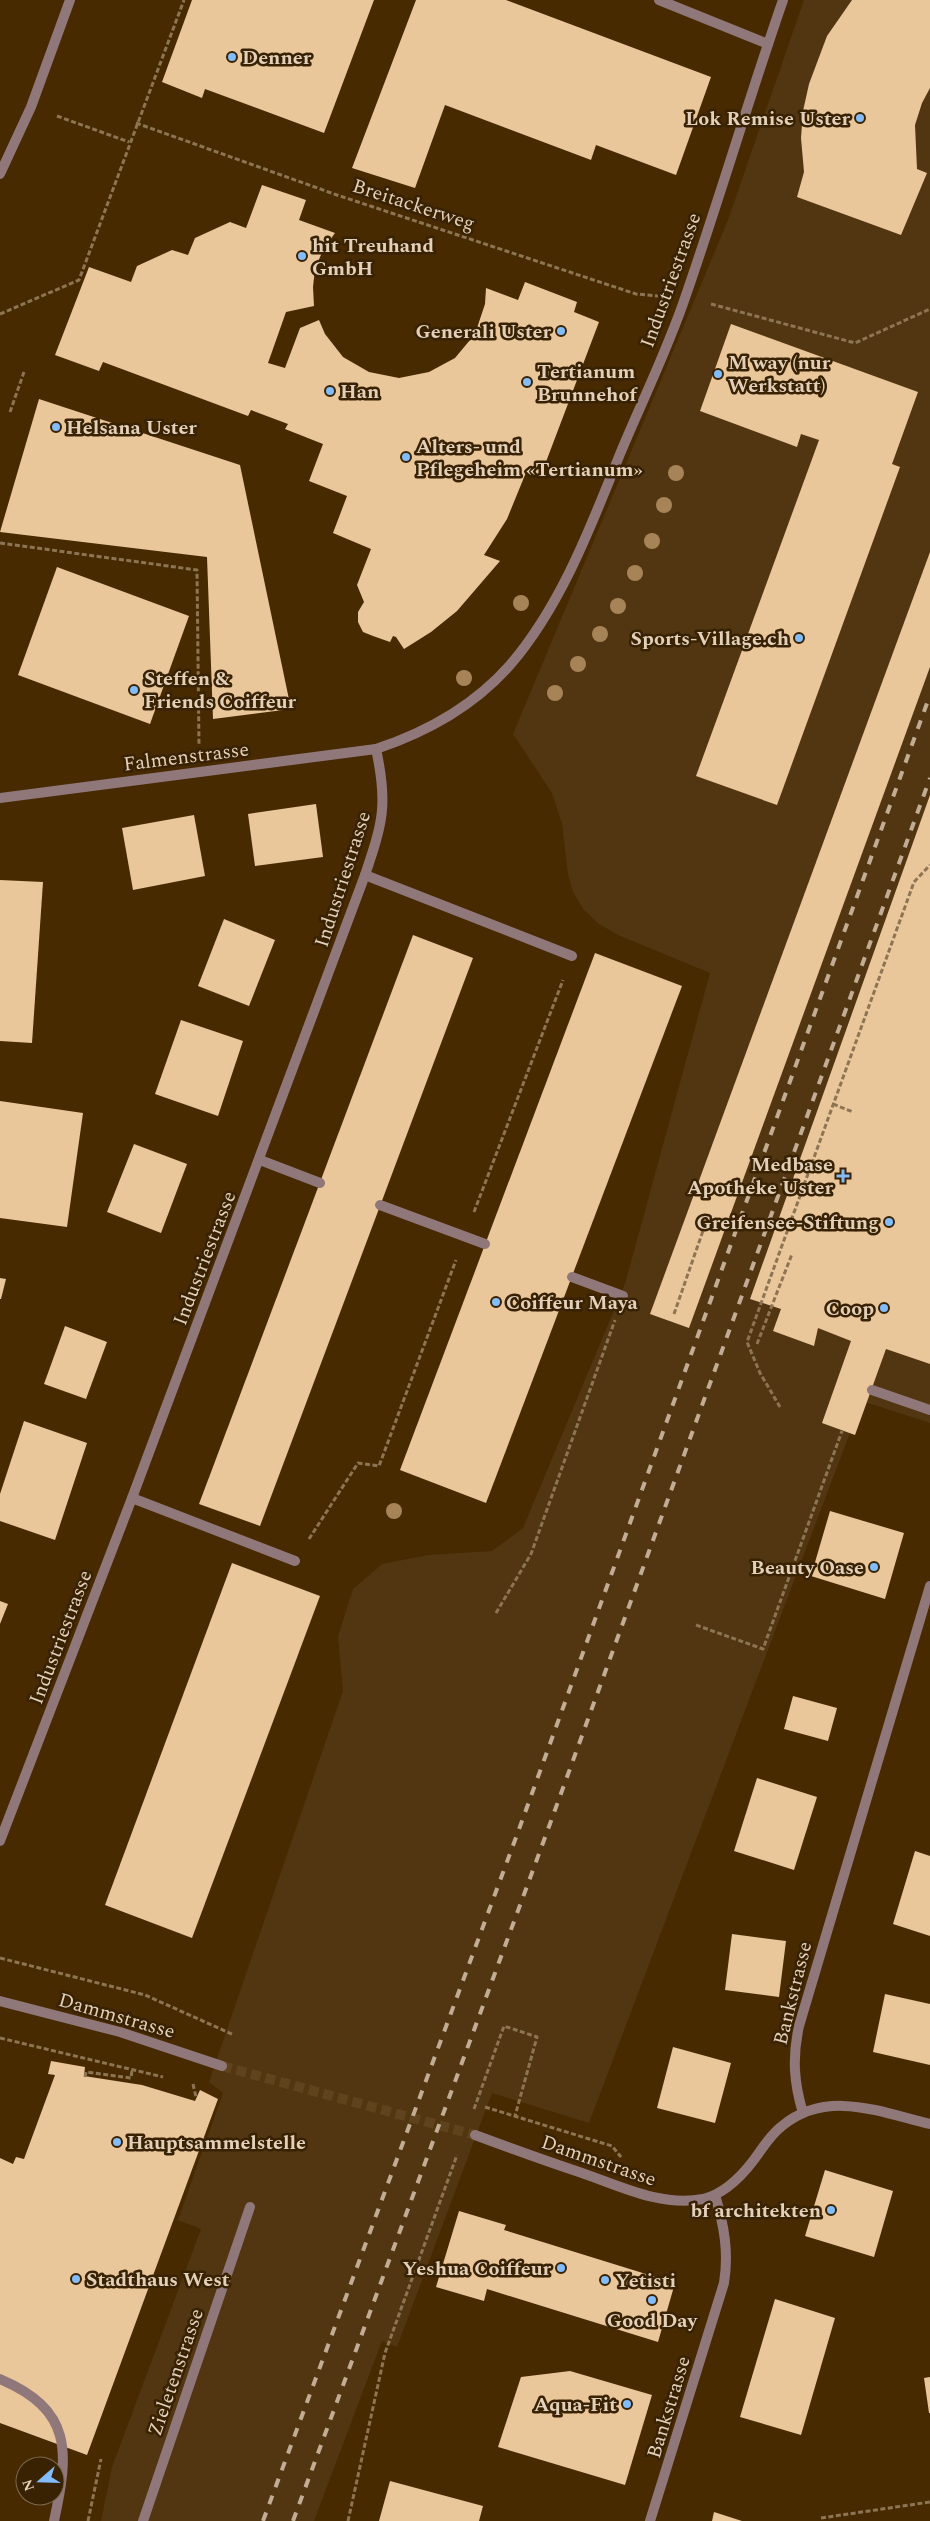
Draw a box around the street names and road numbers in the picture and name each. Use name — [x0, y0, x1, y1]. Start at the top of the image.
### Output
street label: Breitackerweg — [348, 171, 479, 239]
street label: Industriestrasse — [633, 209, 709, 352]
street label: Falmenstrasse — [122, 734, 251, 780]
street label: Industriestrasse — [307, 807, 379, 951]
street label: Industriestrasse — [166, 1187, 244, 1330]
street label: Industriestrasse — [22, 1566, 100, 1709]
street label: Bankstrasse — [766, 1938, 820, 2048]
street label: Dammstrasse — [55, 1985, 179, 2047]
street label: Dammstrasse — [537, 2127, 660, 2195]
street label: Zieletenstrasse — [140, 2304, 212, 2440]
street label: Bankstrasse — [639, 2352, 699, 2462]

